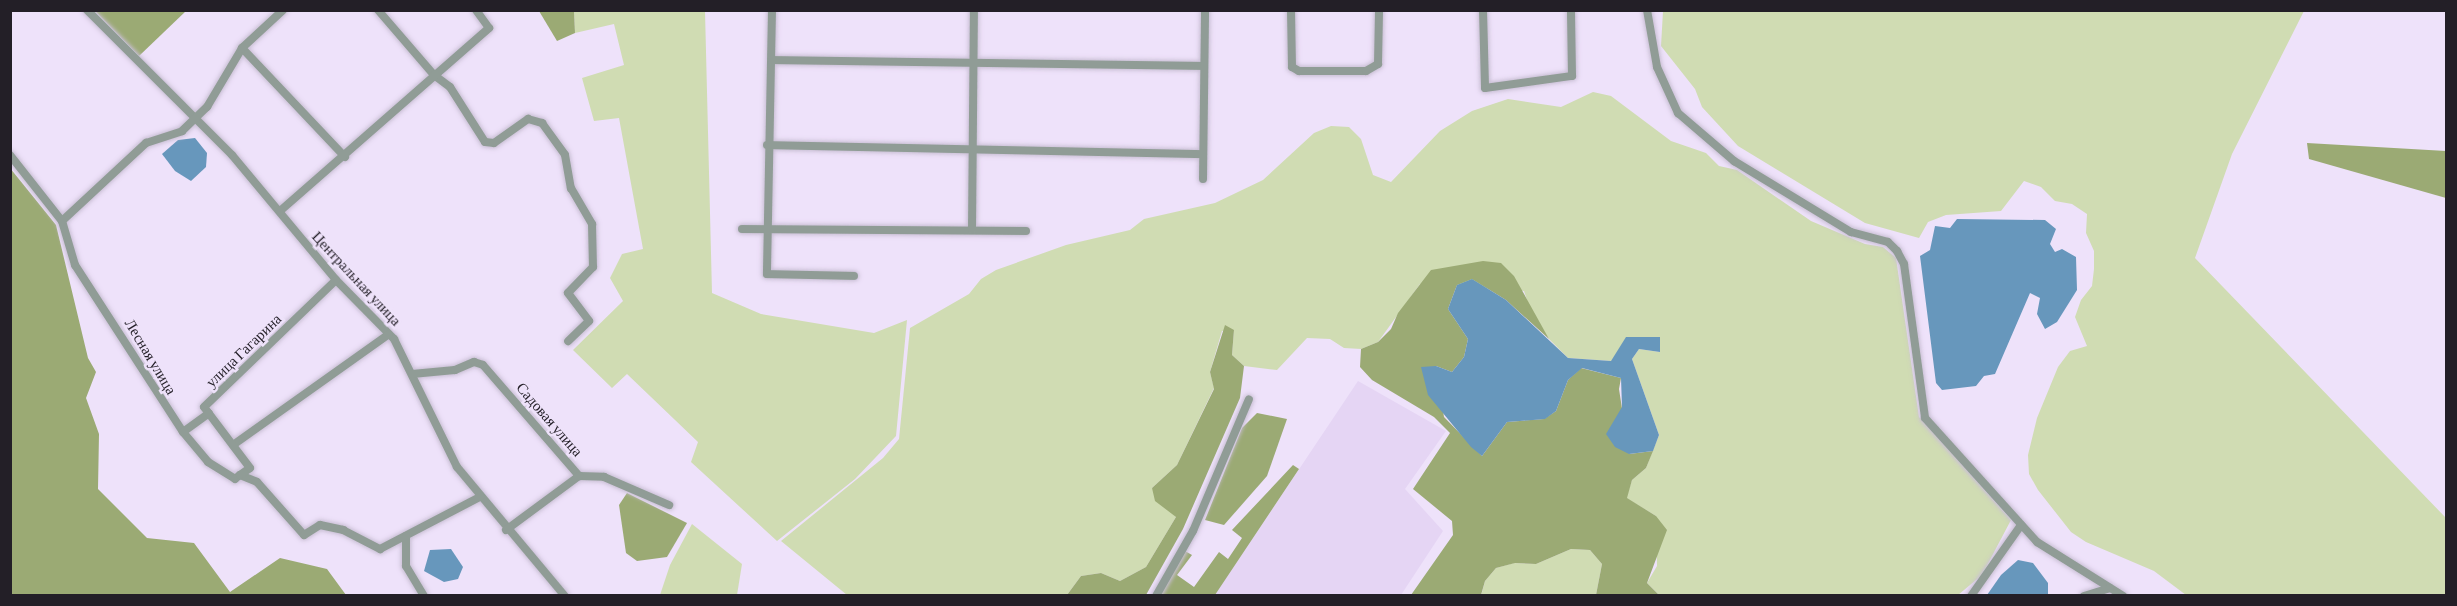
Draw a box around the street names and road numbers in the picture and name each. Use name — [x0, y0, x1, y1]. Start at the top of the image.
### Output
street label: Центральная улица — [308, 228, 404, 330]
street label: улица Гагарина — [203, 311, 285, 391]
street label: Лесная улица — [120, 316, 180, 398]
street label: Садовая улица — [512, 379, 586, 461]

